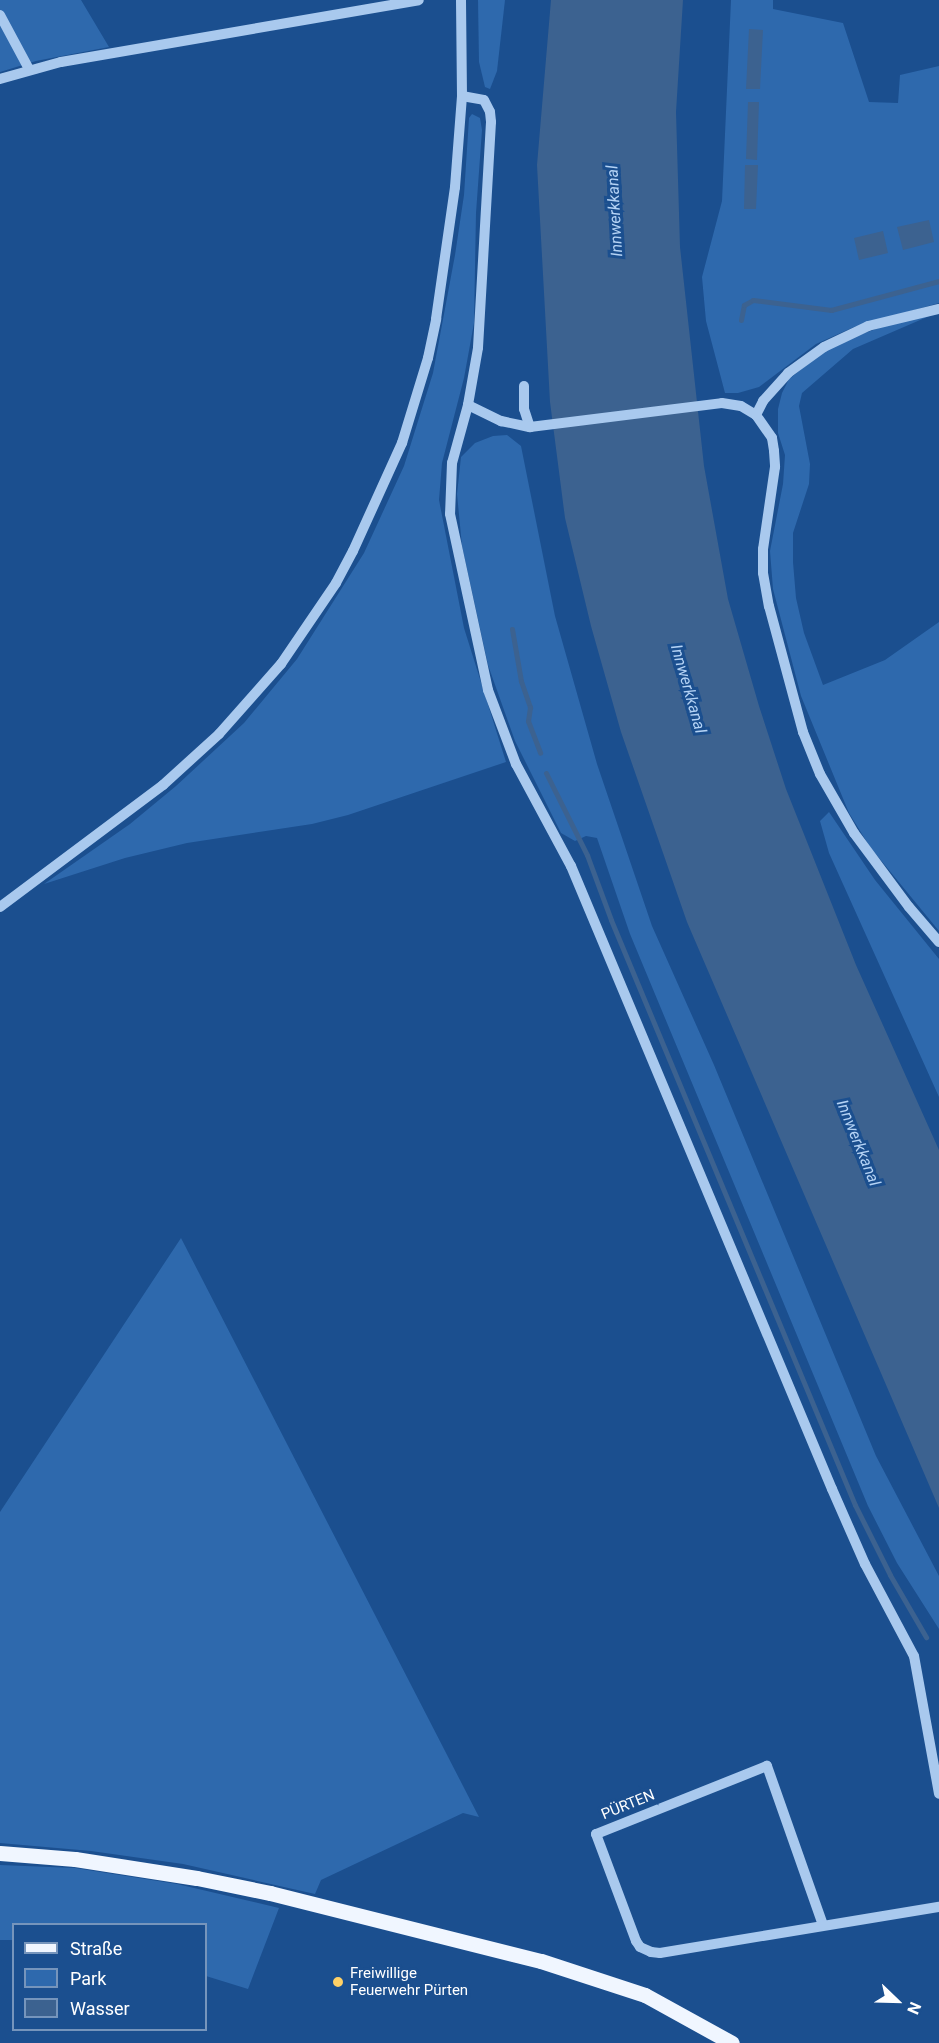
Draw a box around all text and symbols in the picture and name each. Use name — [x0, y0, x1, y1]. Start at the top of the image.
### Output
water label: Innwerkkanal — [603, 165, 627, 257]
water label: Innwerkkanal — [666, 642, 710, 736]
water label: Innwerkkanal — [832, 1097, 884, 1189]
street label: PÜRTEN — [599, 1786, 657, 1824]
legend — [12, 1923, 207, 2031]
text: Straße — [70, 1938, 122, 1959]
place label: Freiwillige Feuerwehr Pürten — [350, 1964, 468, 1999]
text: Park — [70, 1968, 106, 1989]
north arrow — [867, 1971, 927, 2031]
marker: Freiwillige Feuerwehr Pürten — [331, 1975, 345, 1989]
text: Wasser — [70, 1998, 130, 2019]
text: N — [903, 1999, 925, 2017]

